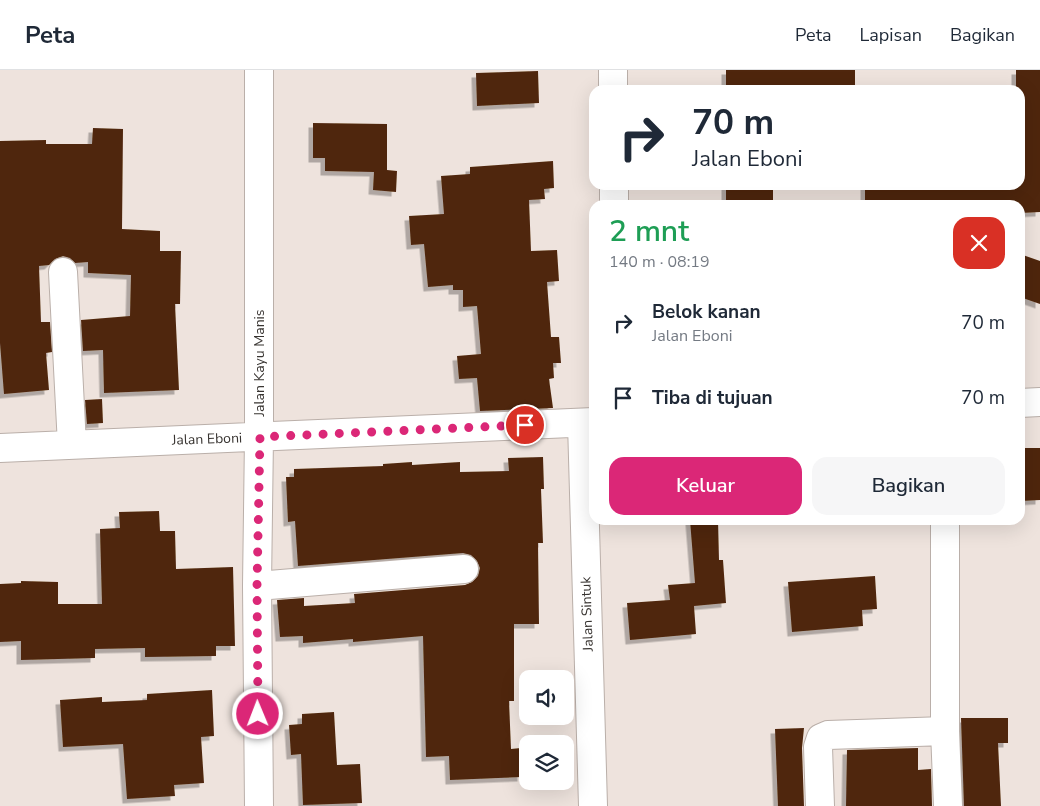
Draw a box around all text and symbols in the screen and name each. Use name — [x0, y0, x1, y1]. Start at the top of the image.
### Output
text: Peta — [25, 19, 75, 51]
text: Peta — [795, 23, 831, 47]
text: Lapisan — [859, 23, 922, 47]
text: Bagikan — [950, 23, 1015, 47]
text: 70 m — [692, 99, 774, 146]
icon: right — [609, 105, 674, 170]
text: Jalan Eboni — [692, 144, 803, 174]
text: 2 mnt — [609, 211, 689, 252]
button: close — [953, 217, 1005, 269]
text: 140 m · 08:19 — [609, 251, 710, 273]
text: Belok kanan — [652, 299, 761, 325]
street label: Jalan Kayu Manis — [250, 309, 269, 418]
icon: right — [609, 309, 637, 337]
text: 70 m — [961, 310, 1005, 336]
text: Jalan Eboni — [652, 325, 732, 347]
icon: arrive — [609, 384, 637, 412]
text: Tiba di tujuan — [652, 385, 773, 411]
text: 70 m — [961, 385, 1005, 411]
pin — [504, 404, 546, 446]
icon: arrive — [511, 411, 539, 439]
street label: Jalan Eboni — [170, 428, 243, 450]
button: Keluar — [609, 457, 802, 515]
button: Bagikan — [812, 457, 1005, 515]
street label: Jalan Sintuk — [576, 575, 598, 653]
map controls — [519, 670, 574, 790]
button: sound — [519, 670, 574, 725]
position arrow — [231, 687, 283, 739]
button: layers — [519, 735, 574, 790]

